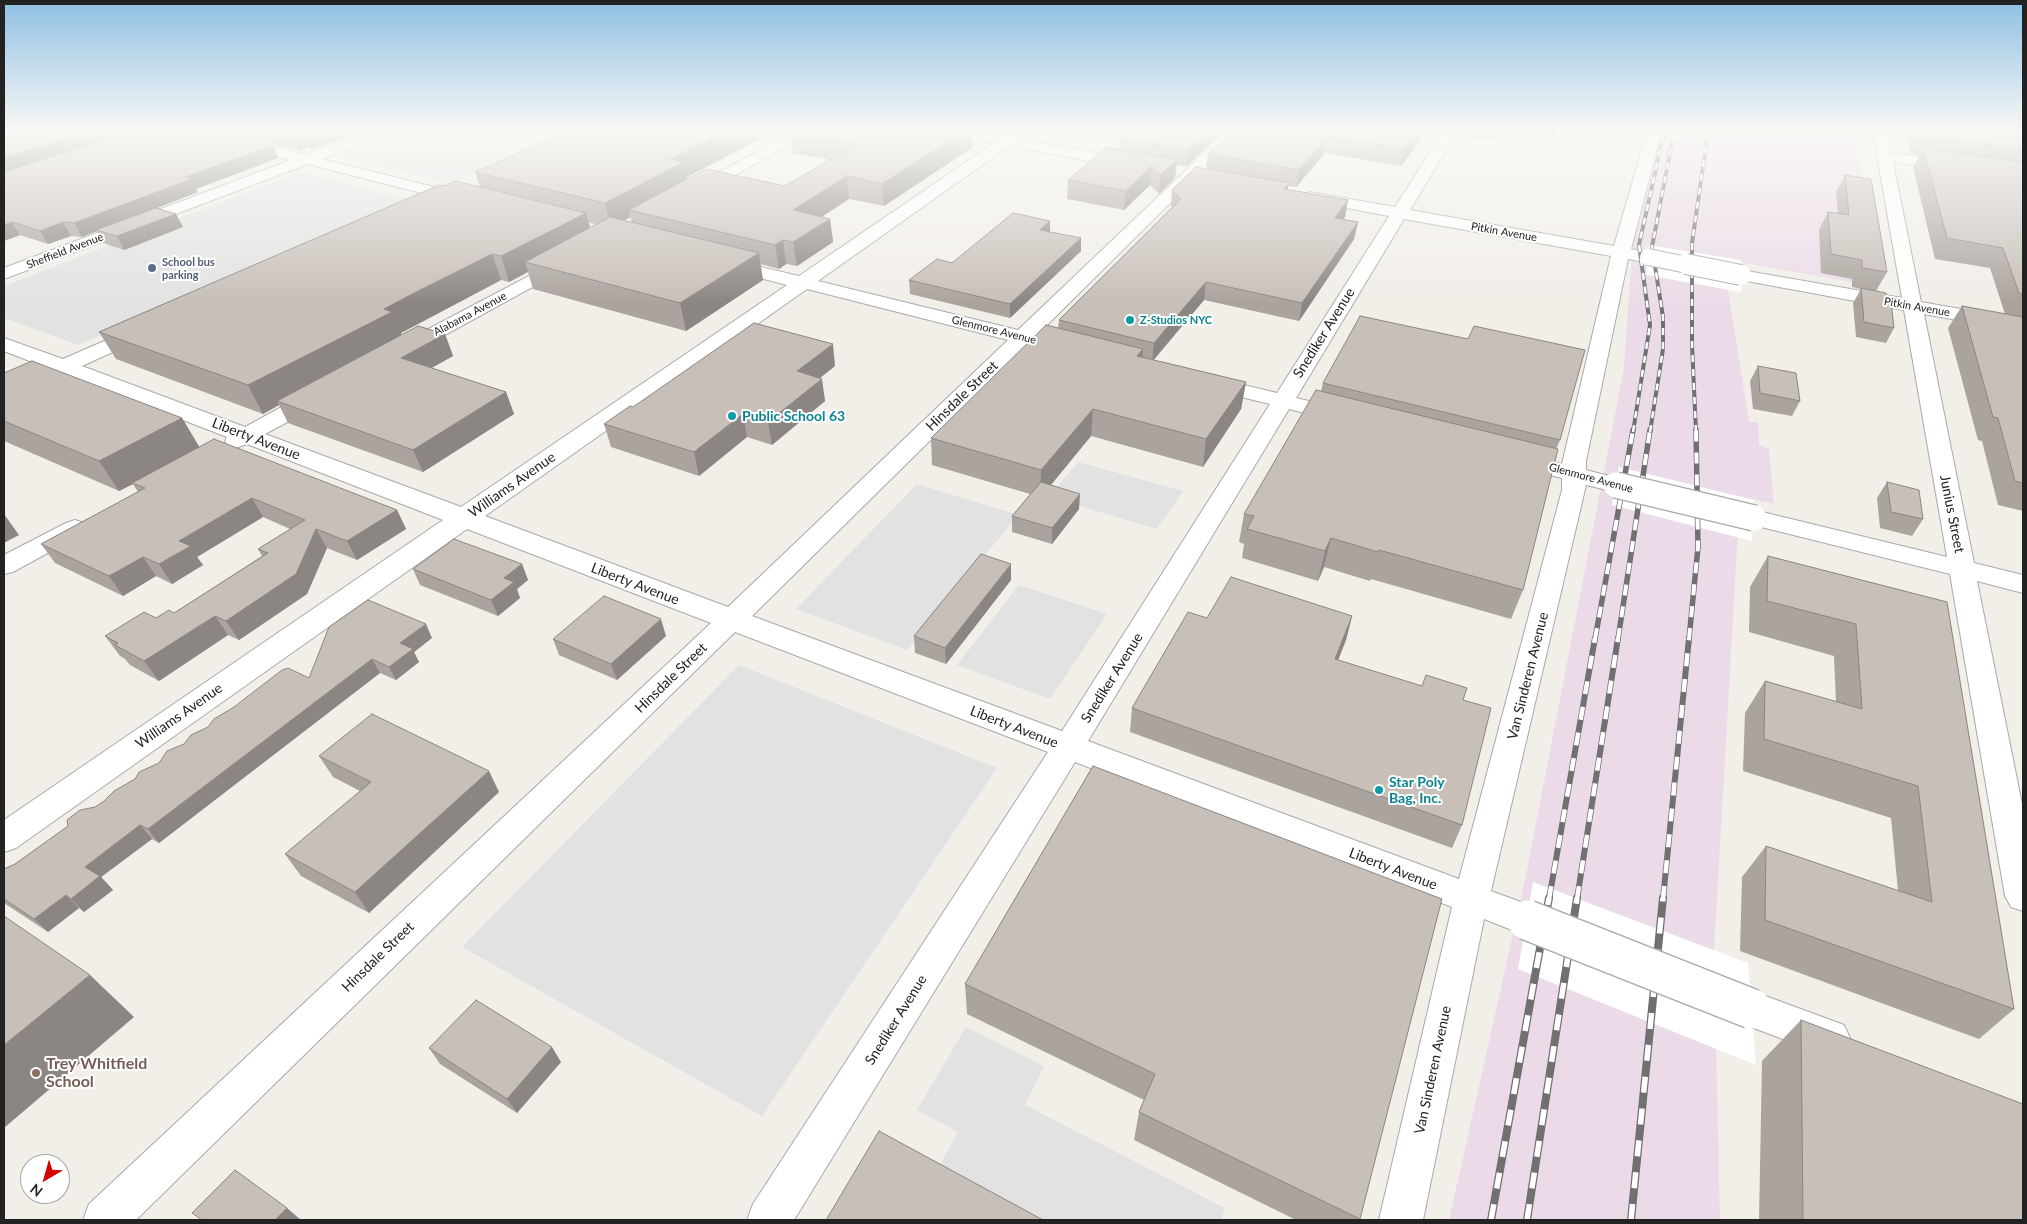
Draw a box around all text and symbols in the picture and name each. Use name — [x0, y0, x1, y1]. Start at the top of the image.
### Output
street label: Pitkin Avenue — [1470, 220, 1538, 244]
street label: Sheffield Avenue — [25, 230, 105, 272]
place label: School bus parking — [162, 255, 215, 281]
marker: School bus parking — [146, 262, 158, 274]
street label: Snediker Avenue — [1290, 285, 1358, 381]
street label: Alabama Avenue — [431, 289, 509, 339]
street label: Pitkin Avenue — [1883, 295, 1951, 319]
street label: Glenmore Avenue — [950, 313, 1038, 347]
place label: Z-Studios NYC — [1140, 313, 1212, 327]
marker: Z-Studios NYC — [1124, 314, 1136, 326]
street label: Hinsdale Street — [922, 357, 1002, 435]
place label: Public School 63 — [742, 408, 845, 424]
marker: Public School 63 — [726, 410, 738, 422]
street label: Liberty Avenue — [210, 414, 302, 464]
street label: Williams Avenue — [465, 449, 559, 521]
street label: Glenmore Avenue — [1547, 460, 1635, 496]
street label: Junius Street — [1936, 474, 1968, 554]
street label: Liberty Avenue — [589, 559, 681, 609]
street label: Van Sinderen Avenue — [1504, 611, 1552, 741]
street label: Snediker Avenue — [1078, 630, 1146, 726]
street label: Hinsdale Street — [631, 639, 711, 717]
street label: Williams Avenue — [132, 680, 226, 752]
street label: Liberty Avenue — [968, 702, 1060, 752]
place label: Star Poly Bag, Inc. — [1389, 774, 1445, 806]
marker: Star Poly Bag, Inc. — [1373, 784, 1385, 796]
street label: Liberty Avenue — [1347, 844, 1439, 894]
street label: Hinsdale Street — [338, 918, 418, 996]
street label: Snediker Avenue — [862, 972, 930, 1068]
street label: Van Sinderen Avenue — [1411, 1004, 1455, 1136]
place label: Trey Whitfield School — [46, 1054, 147, 1092]
marker: Trey Whitfield School — [30, 1067, 42, 1079]
north arrow — [20, 1154, 70, 1204]
text: N — [27, 1180, 46, 1200]

